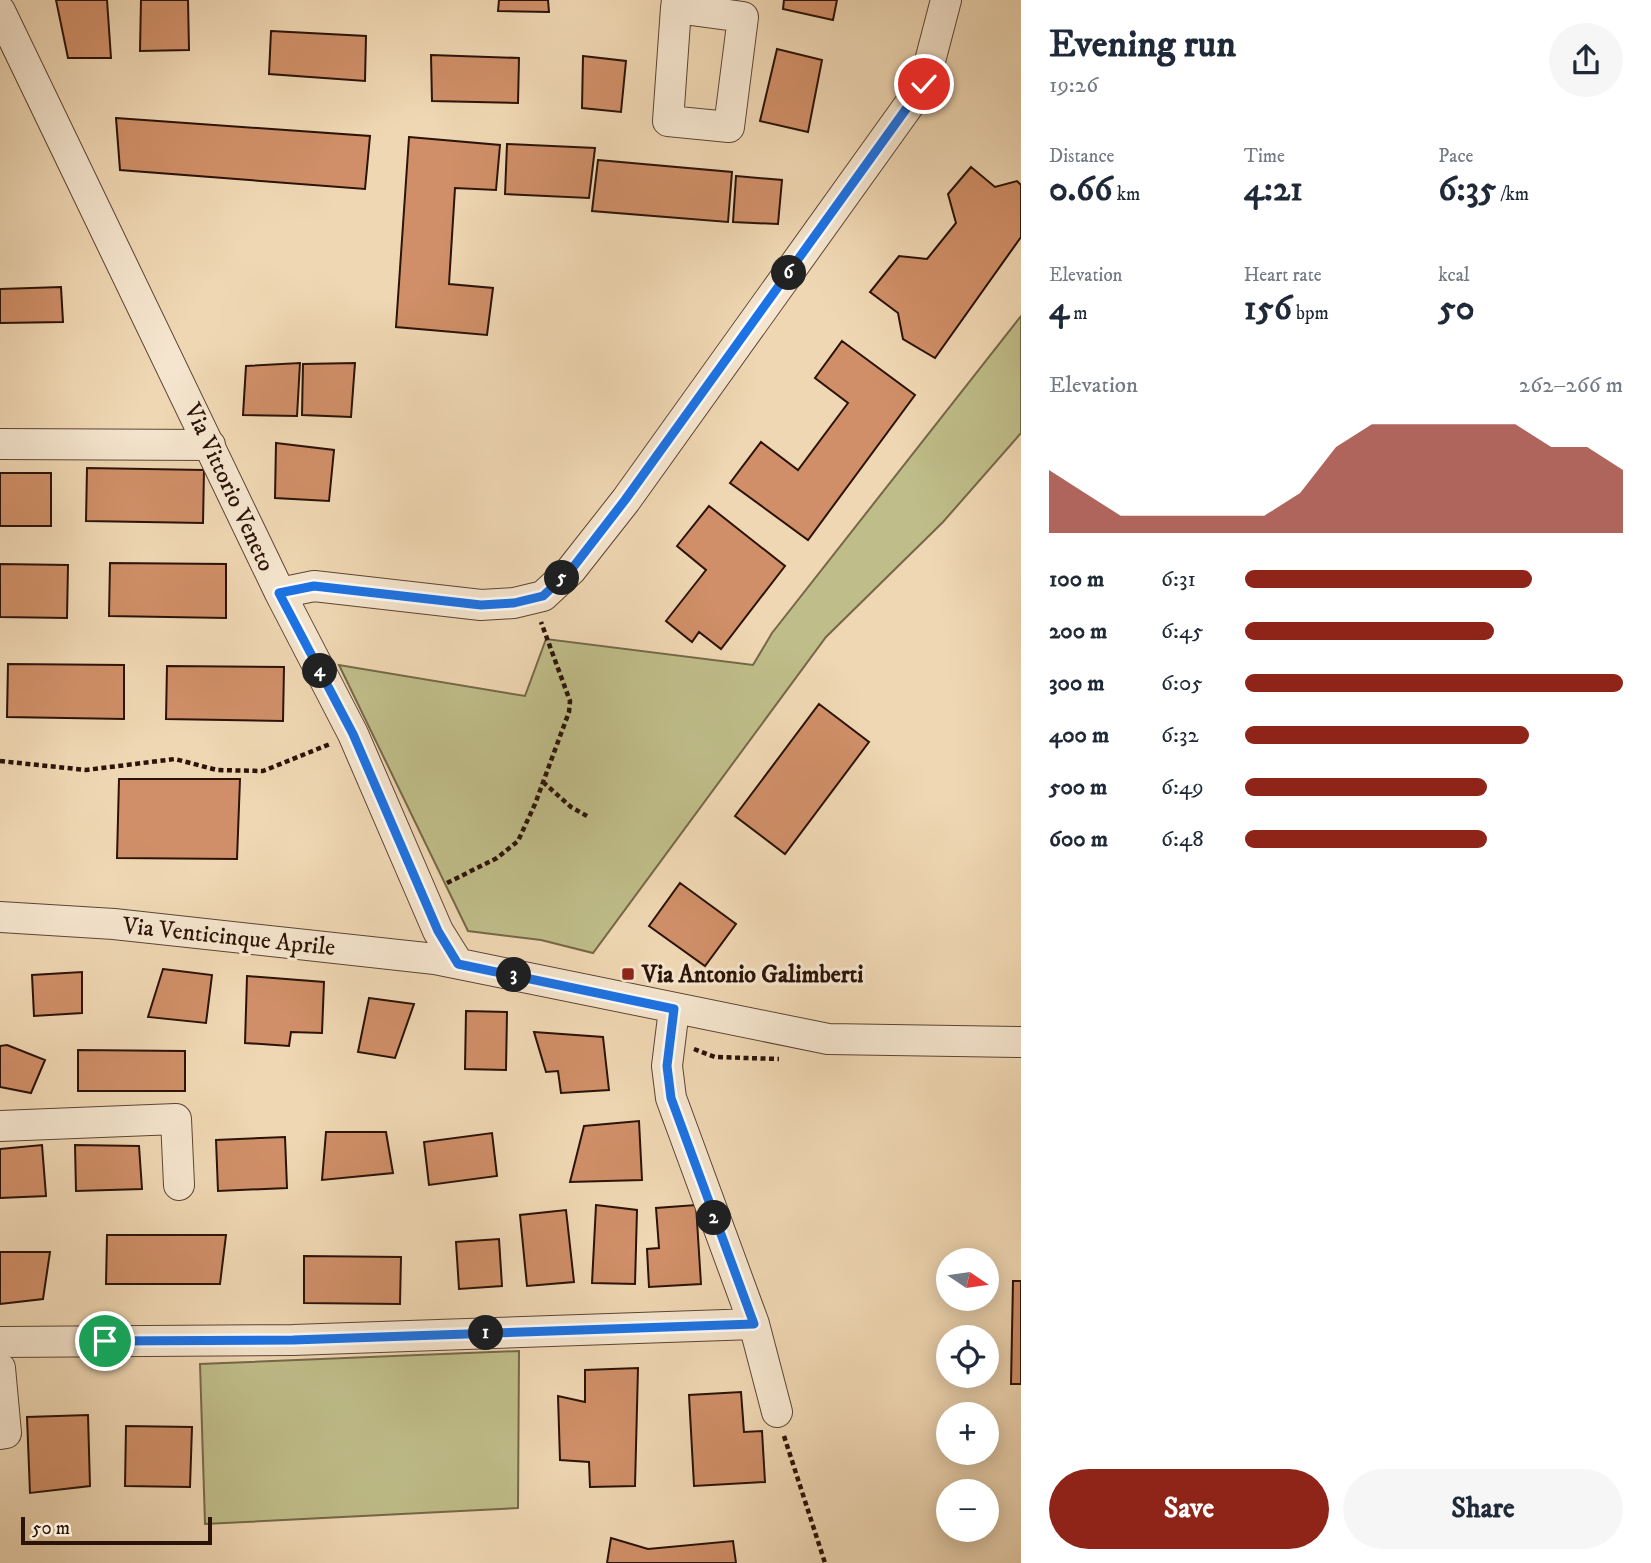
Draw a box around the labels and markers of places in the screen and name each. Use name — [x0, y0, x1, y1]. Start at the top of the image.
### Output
pin — [894, 54, 954, 114]
pin: 6 — [772, 256, 806, 290]
pin: 5 — [544, 560, 580, 596]
pin: 4 — [302, 654, 338, 688]
pin: 3 — [496, 958, 532, 992]
place label: Via Antonio Galimberti — [641, 960, 863, 990]
marker: Via Antonio Galimberti — [620, 966, 636, 982]
pin: 2 — [696, 1200, 732, 1236]
pin — [75, 1311, 135, 1371]
pin: 1 — [468, 1316, 504, 1350]

